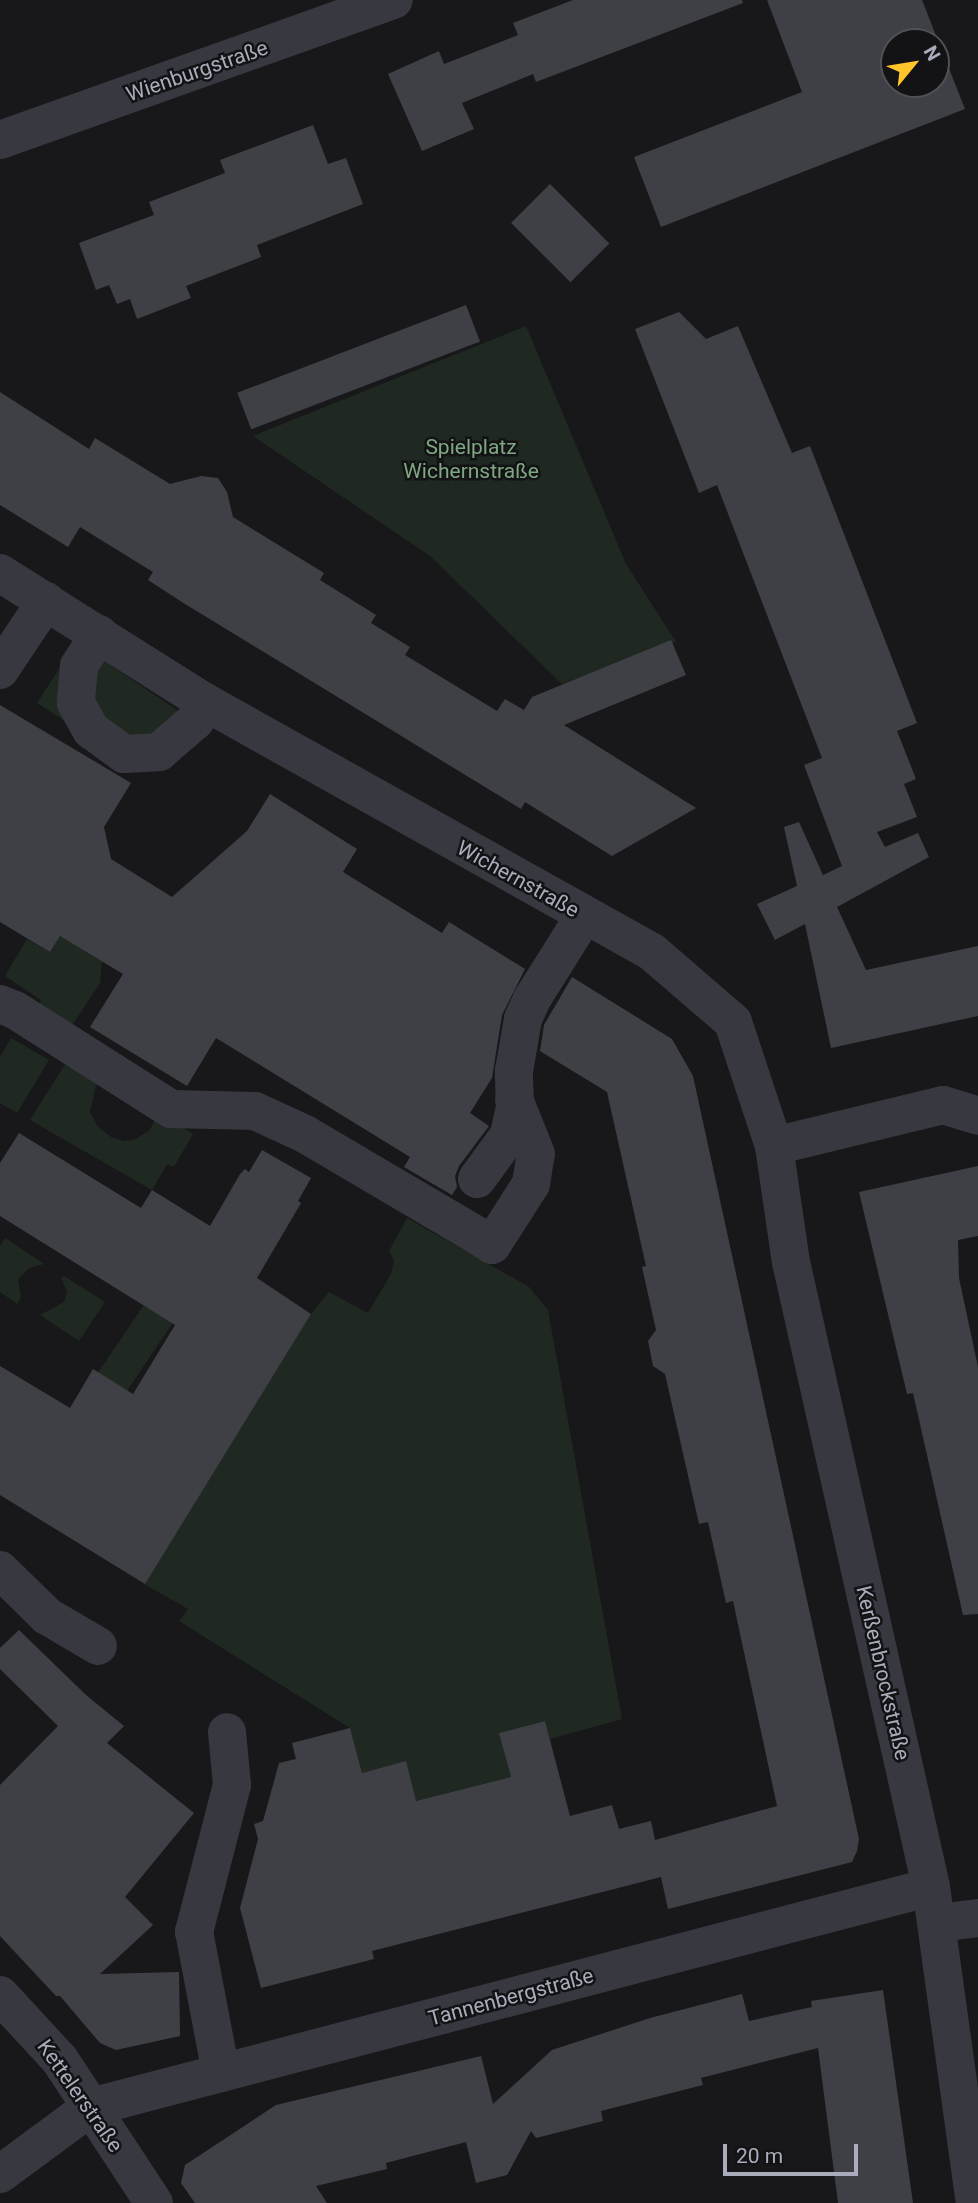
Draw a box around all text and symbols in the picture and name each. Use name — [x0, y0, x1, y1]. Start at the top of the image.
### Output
north arrow — [880, 28, 950, 98]
street label: Wienburgstraße — [123, 35, 271, 107]
text: N — [919, 42, 945, 65]
park label: Spielplatz Wichernstraße — [403, 434, 539, 484]
street label: Wichernstraße — [453, 835, 583, 923]
street label: Kerßenbrockstraße — [851, 1583, 915, 1763]
street label: Tannenbergstraße — [426, 1963, 596, 2031]
street label: Kettelerstraße — [32, 2035, 128, 2157]
scale bar — [726, 2130, 861, 2174]
text: 20 m — [736, 2144, 783, 2168]

